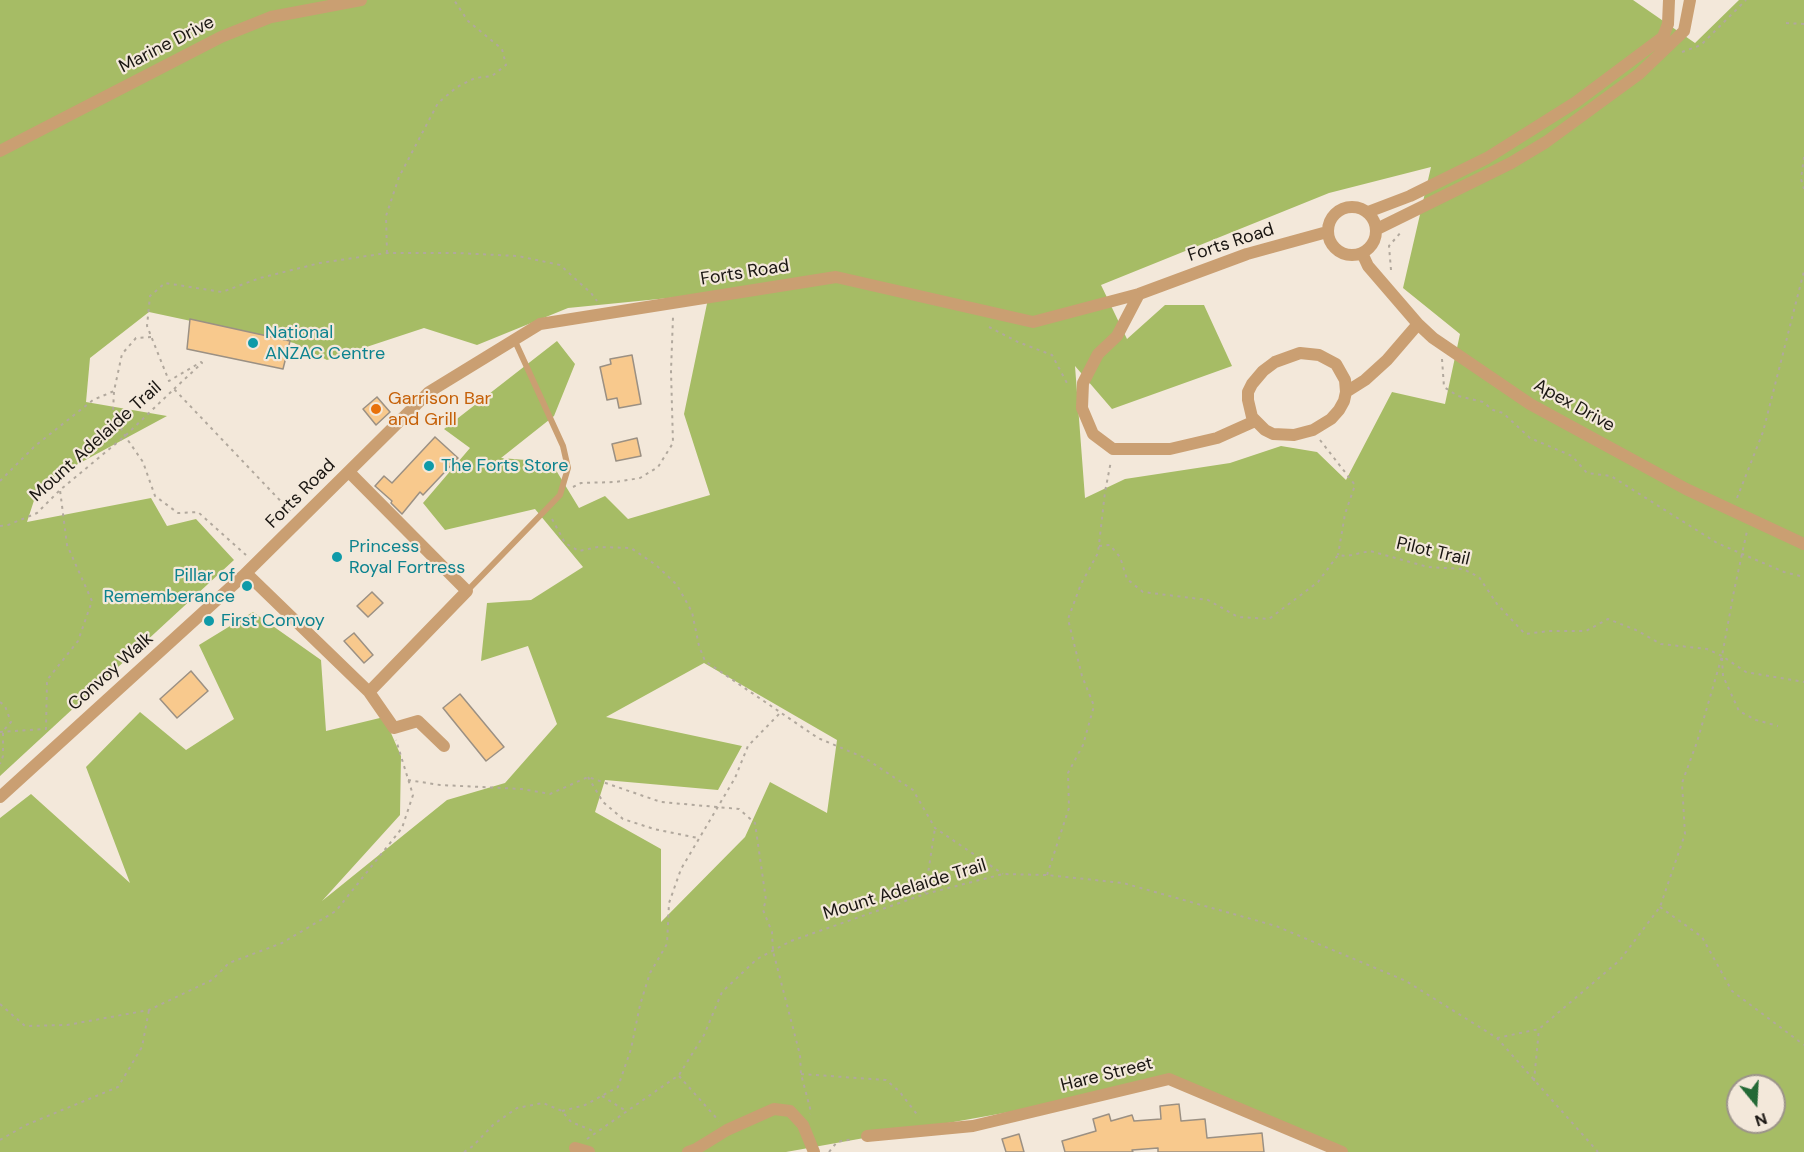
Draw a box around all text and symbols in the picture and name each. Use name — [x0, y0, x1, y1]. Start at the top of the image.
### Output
street label: Marine Drive — [116, 12, 218, 78]
street label: Forts Road — [1185, 219, 1277, 267]
street label: Forts Road — [699, 255, 791, 291]
place label: National ANZAC Centre — [265, 322, 385, 364]
marker: National ANZAC Centre — [246, 336, 260, 350]
street label: Apex Drive — [1530, 375, 1618, 437]
street label: Mount Adelaide Trail — [26, 377, 166, 507]
place label: Garrison Bar and Grill — [388, 388, 491, 430]
marker: Garrison Bar and Grill — [369, 402, 383, 416]
street label: Forts Road — [262, 455, 340, 533]
place label: The Forts Store — [441, 455, 568, 477]
marker: The Forts Store — [422, 459, 436, 473]
street label: Pilot Trail — [1394, 533, 1472, 571]
place label: Princess Royal Fortress — [349, 536, 465, 578]
marker: Princess Royal Fortress — [330, 550, 344, 564]
place label: Pillar of Rememberance — [104, 565, 235, 608]
marker: Pillar of Rememberance — [240, 579, 254, 593]
place label: First Convoy — [221, 610, 325, 632]
marker: First Convoy — [202, 614, 216, 628]
street label: Convoy Walk — [64, 628, 158, 716]
street label: Mount Adelaide Trail — [821, 855, 989, 925]
street label: Hare Street — [1059, 1053, 1155, 1097]
north arrow — [1726, 1074, 1786, 1134]
text: N — [1752, 1108, 1770, 1131]

